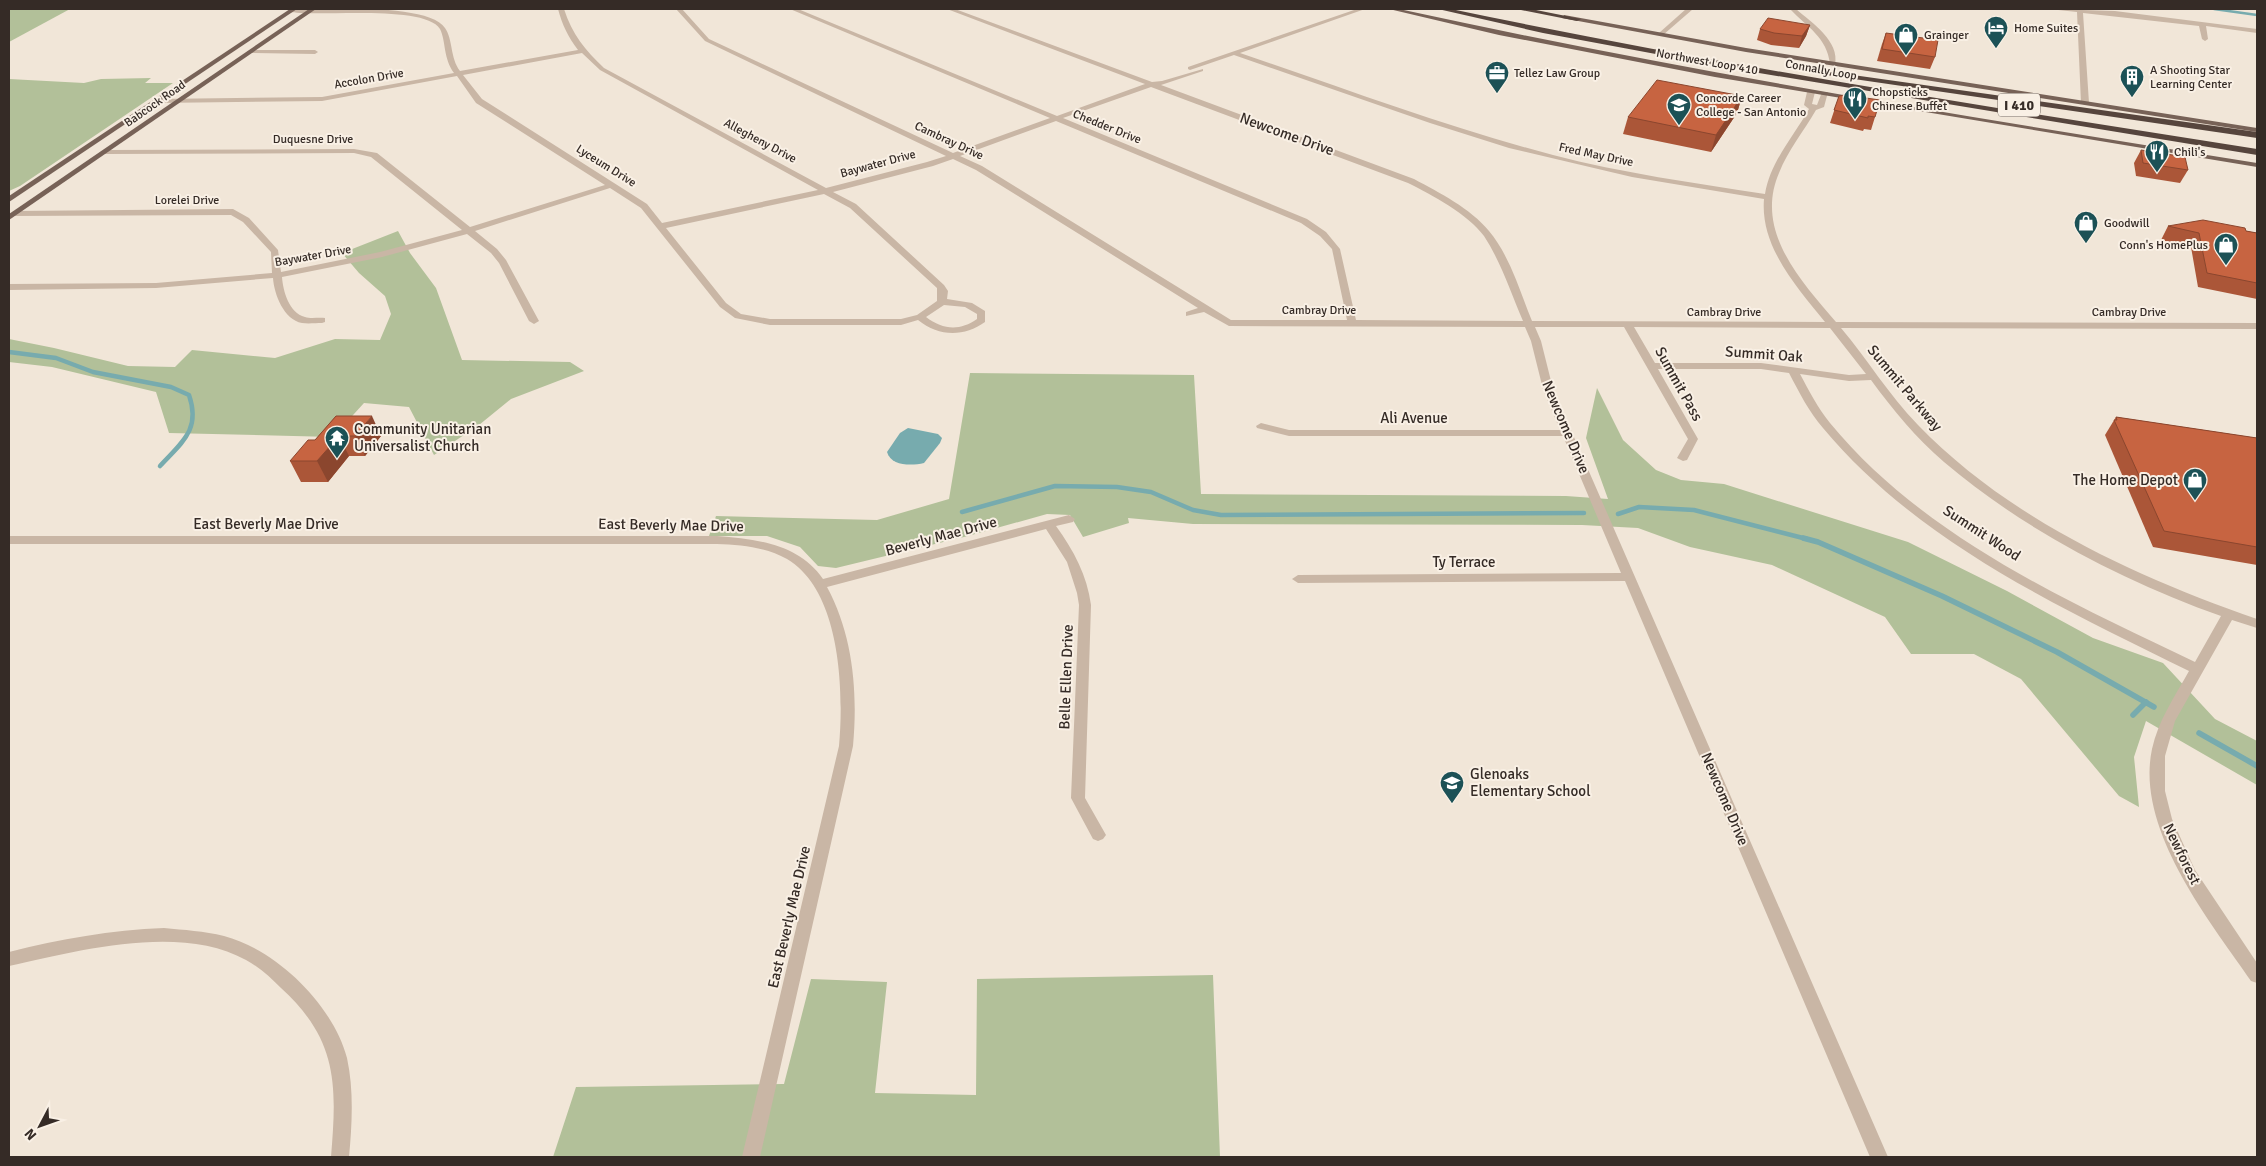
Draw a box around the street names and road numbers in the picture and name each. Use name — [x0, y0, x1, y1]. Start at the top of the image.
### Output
street label: Northwest Loop 410 — [1655, 46, 1759, 78]
street label: Connally Loop — [1784, 56, 1858, 84]
street label: Accolon Drive — [333, 66, 405, 92]
street label: Babcock Road — [121, 77, 189, 131]
road number: I 410 — [1998, 94, 2040, 116]
street label: Chedder Drive — [1071, 106, 1143, 148]
street label: Newcome Drive — [1237, 109, 1337, 159]
street label: Allegheny Drive — [721, 116, 799, 166]
street label: Cambray Drive — [912, 118, 986, 164]
street label: Duquesne Drive — [273, 132, 353, 147]
street label: Fred May Drive — [1557, 140, 1635, 170]
street label: Lyceum Drive — [573, 142, 639, 190]
street label: Baywater Drive — [839, 147, 917, 181]
street label: Lorelei Drive — [155, 193, 219, 208]
street label: Baywater Drive — [274, 242, 352, 270]
street label: Cambray Drive — [1282, 303, 1356, 318]
street label: Cambray Drive — [1687, 305, 1761, 320]
street label: Cambray Drive — [2092, 305, 2166, 320]
street label: Summit Parkway — [1864, 341, 1946, 435]
street label: Summit Oak — [1725, 342, 1804, 366]
street label: Summit Pass — [1651, 344, 1707, 425]
street label: Newcome Drive — [1538, 378, 1594, 476]
street label: Ali Avenue — [1380, 409, 1448, 427]
street label: Summit Wood — [1940, 501, 2024, 565]
street label: Beverly Mae Drive — [883, 512, 999, 560]
street label: East Beverly Mae Drive — [193, 515, 339, 533]
street label: East Beverly Mae Drive — [598, 515, 744, 535]
street label: Ty Terrace — [1432, 553, 1496, 571]
street label: Belle Ellen Drive — [1055, 624, 1077, 730]
street label: Newcome Drive — [1697, 750, 1753, 848]
street label: Newforest — [2159, 820, 2205, 888]
street label: East Beverly Mae Drive — [764, 844, 814, 990]

